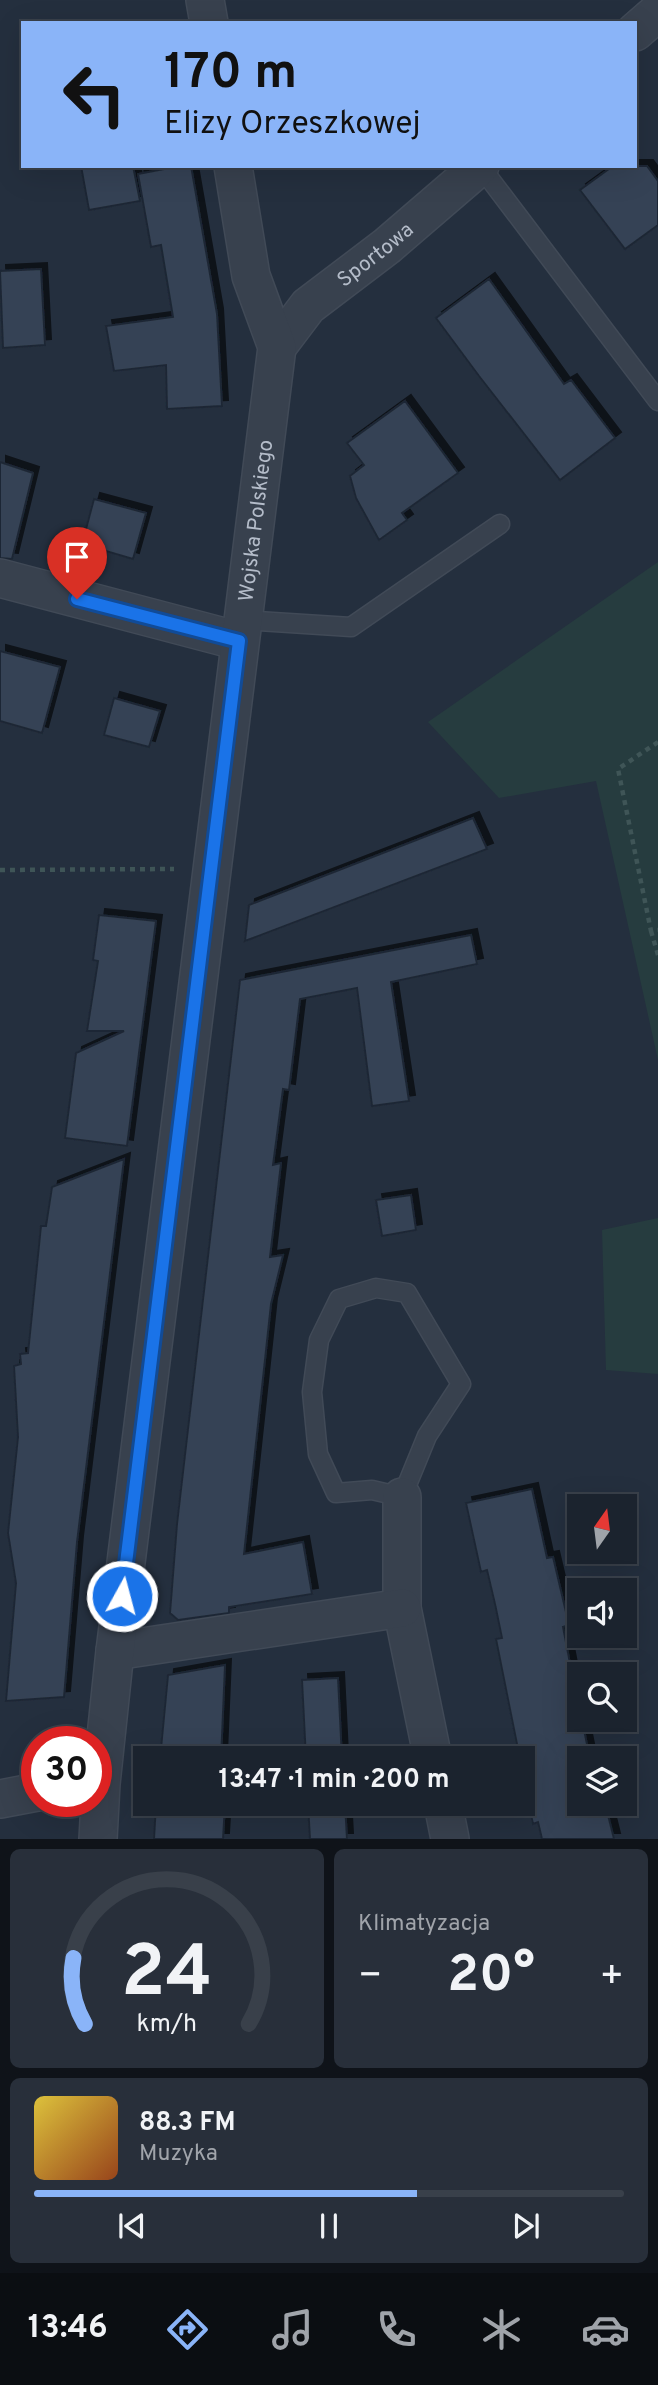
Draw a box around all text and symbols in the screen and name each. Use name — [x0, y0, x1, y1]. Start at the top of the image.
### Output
text: 170 m — [164, 44, 297, 106]
icon: left — [49, 49, 140, 140]
text: Elizy Orzeszkowej — [164, 105, 421, 145]
street label: Sportowa — [332, 217, 420, 294]
street label: Wojska Polskiego — [234, 438, 280, 603]
pin — [47, 527, 107, 599]
icon: arrive — [58, 538, 96, 576]
north arrow — [567, 1494, 637, 1564]
map controls — [567, 1494, 637, 1816]
position arrow — [85, 1559, 159, 1633]
button: sound — [567, 1578, 637, 1648]
button: search — [567, 1662, 637, 1732]
speed limit sign: 30 — [21, 1726, 112, 1817]
button: layers — [567, 1746, 637, 1816]
text: 13:47 · 1 min · 200 m — [219, 1764, 449, 1797]
text: Klimatyzacja — [358, 1910, 490, 1939]
text: 24 — [121, 1931, 213, 2023]
text: 20° — [447, 1944, 535, 2010]
text: − — [358, 1953, 383, 2002]
text: + — [599, 1953, 624, 2002]
text: km/h — [137, 2009, 197, 2041]
text: 88.3 FM — [139, 2107, 236, 2140]
text: Muzyka — [139, 2140, 218, 2169]
icon: previous — [113, 2207, 151, 2245]
icon: pause — [310, 2207, 348, 2245]
icon: next — [507, 2207, 545, 2245]
icon: directions — [163, 2305, 212, 2354]
icon: music — [268, 2305, 317, 2354]
icon: phone — [372, 2305, 421, 2354]
icon: climate — [477, 2305, 526, 2354]
icon: car — [581, 2305, 630, 2354]
text: 13:46 — [28, 2309, 108, 2349]

